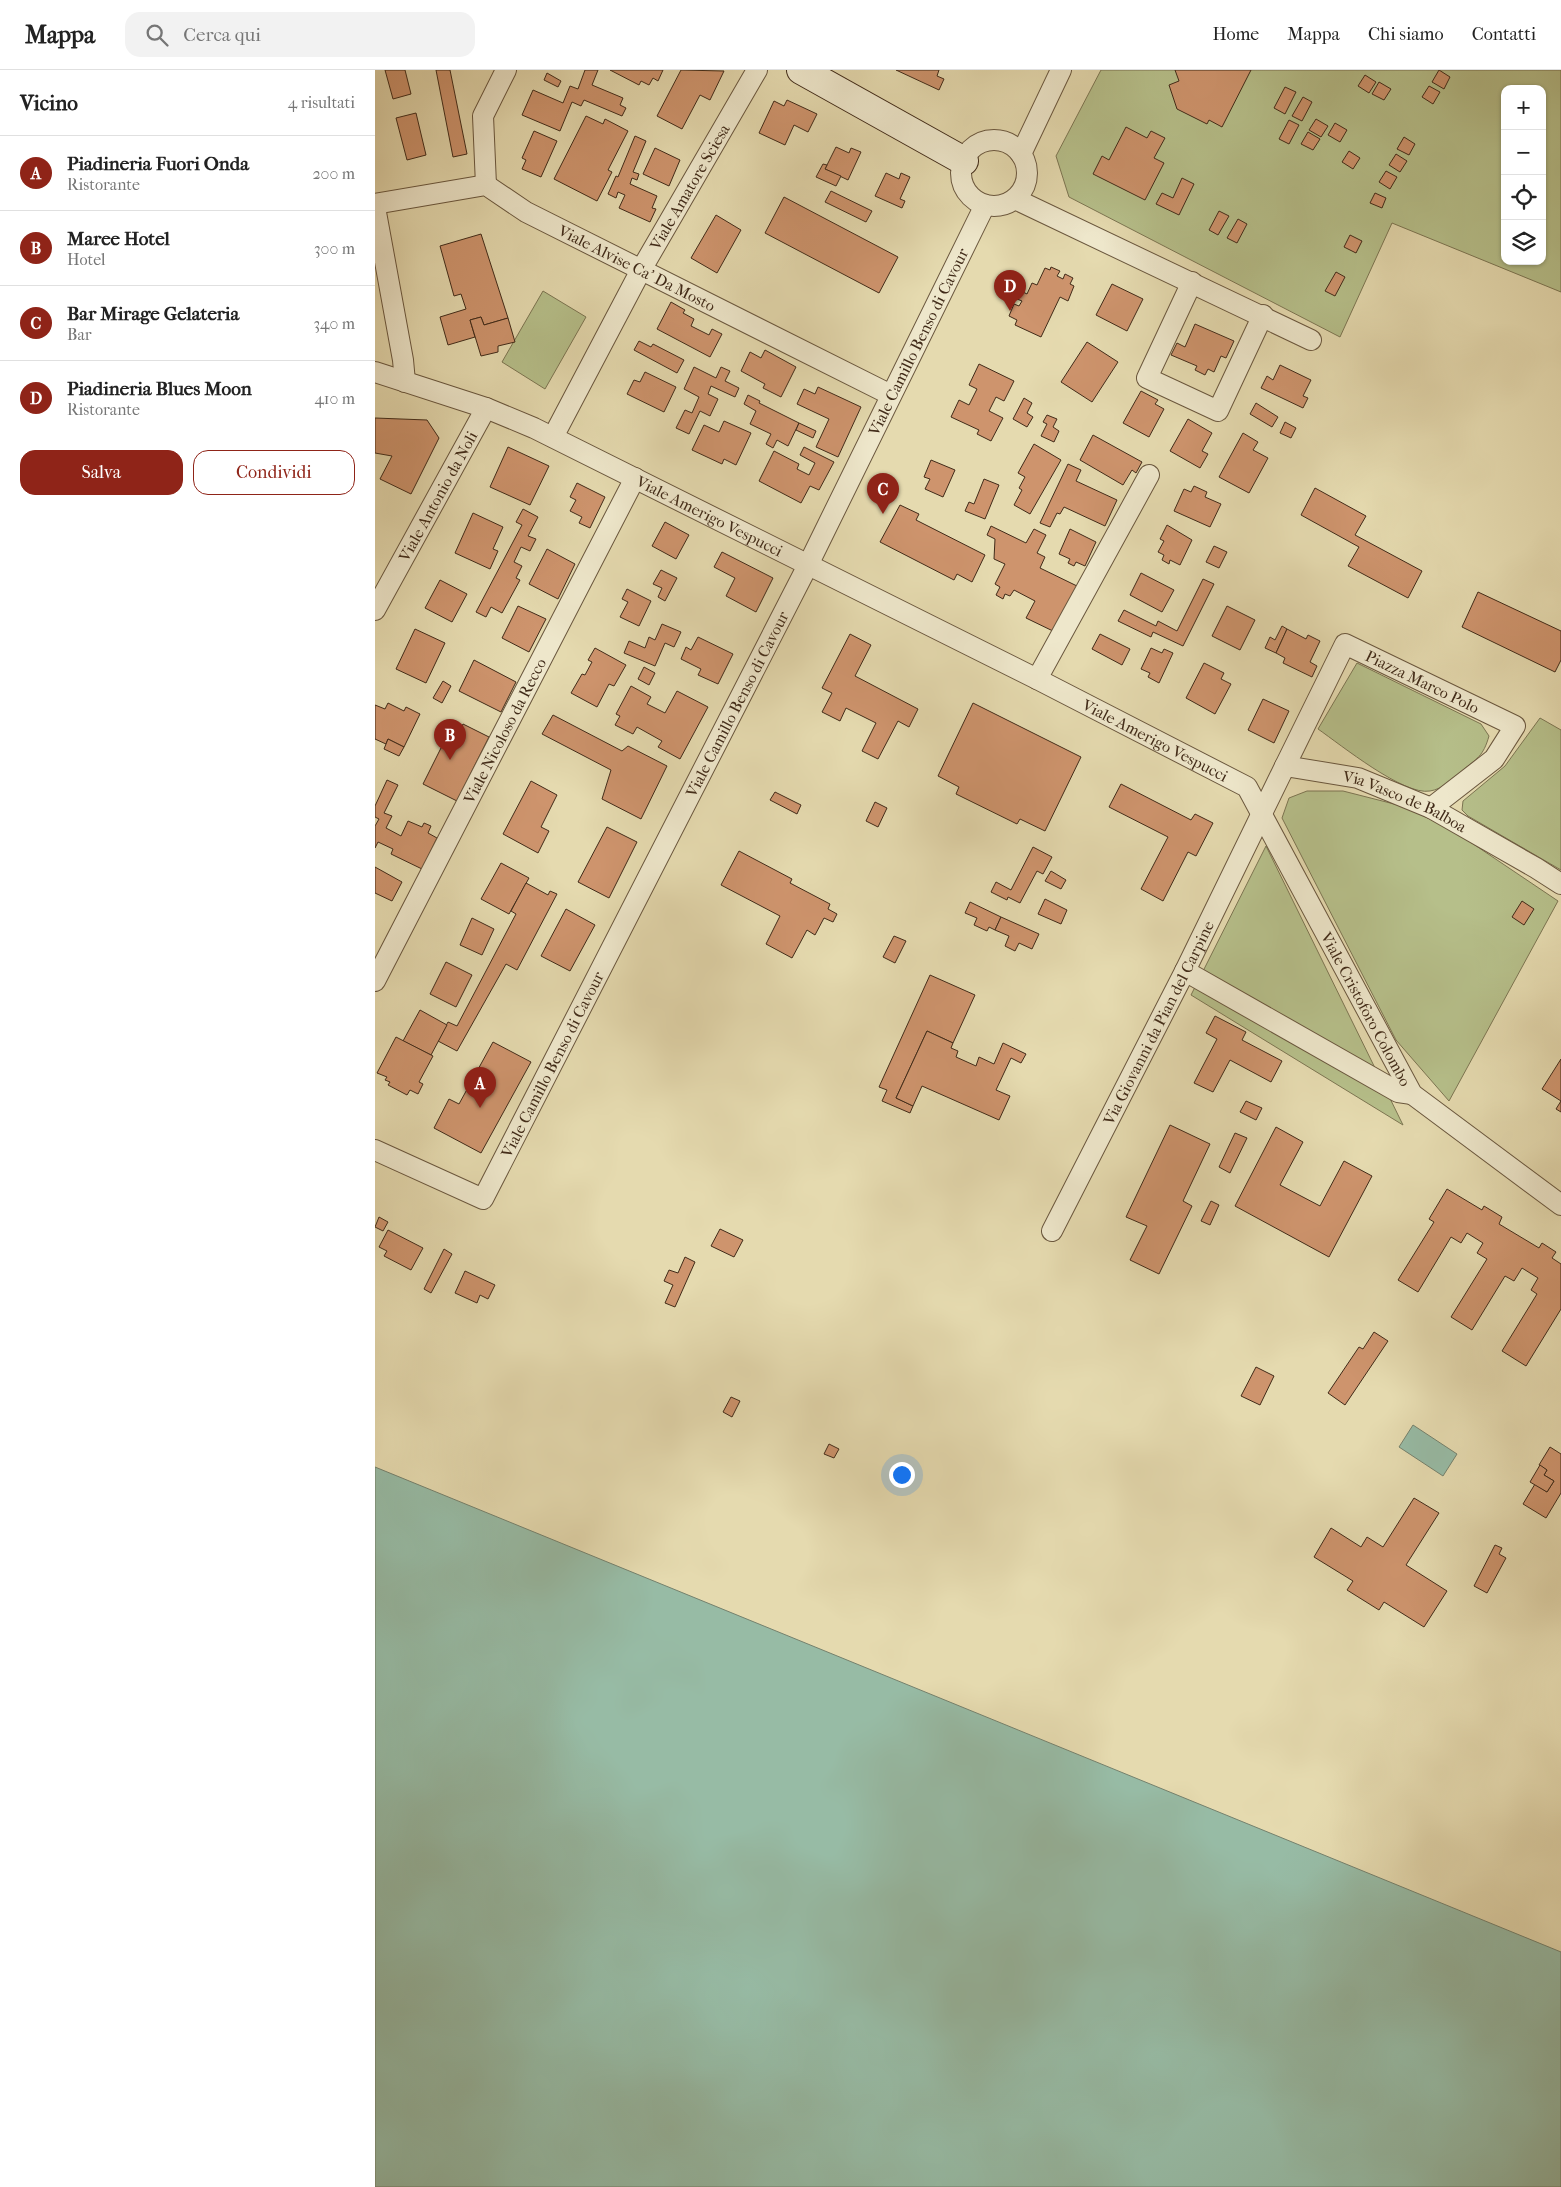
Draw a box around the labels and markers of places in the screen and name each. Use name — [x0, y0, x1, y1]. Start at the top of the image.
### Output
pin: D — [994, 270, 1026, 311]
pin: C — [867, 473, 899, 514]
pin: B — [434, 719, 466, 760]
pin: A — [464, 1067, 496, 1108]

